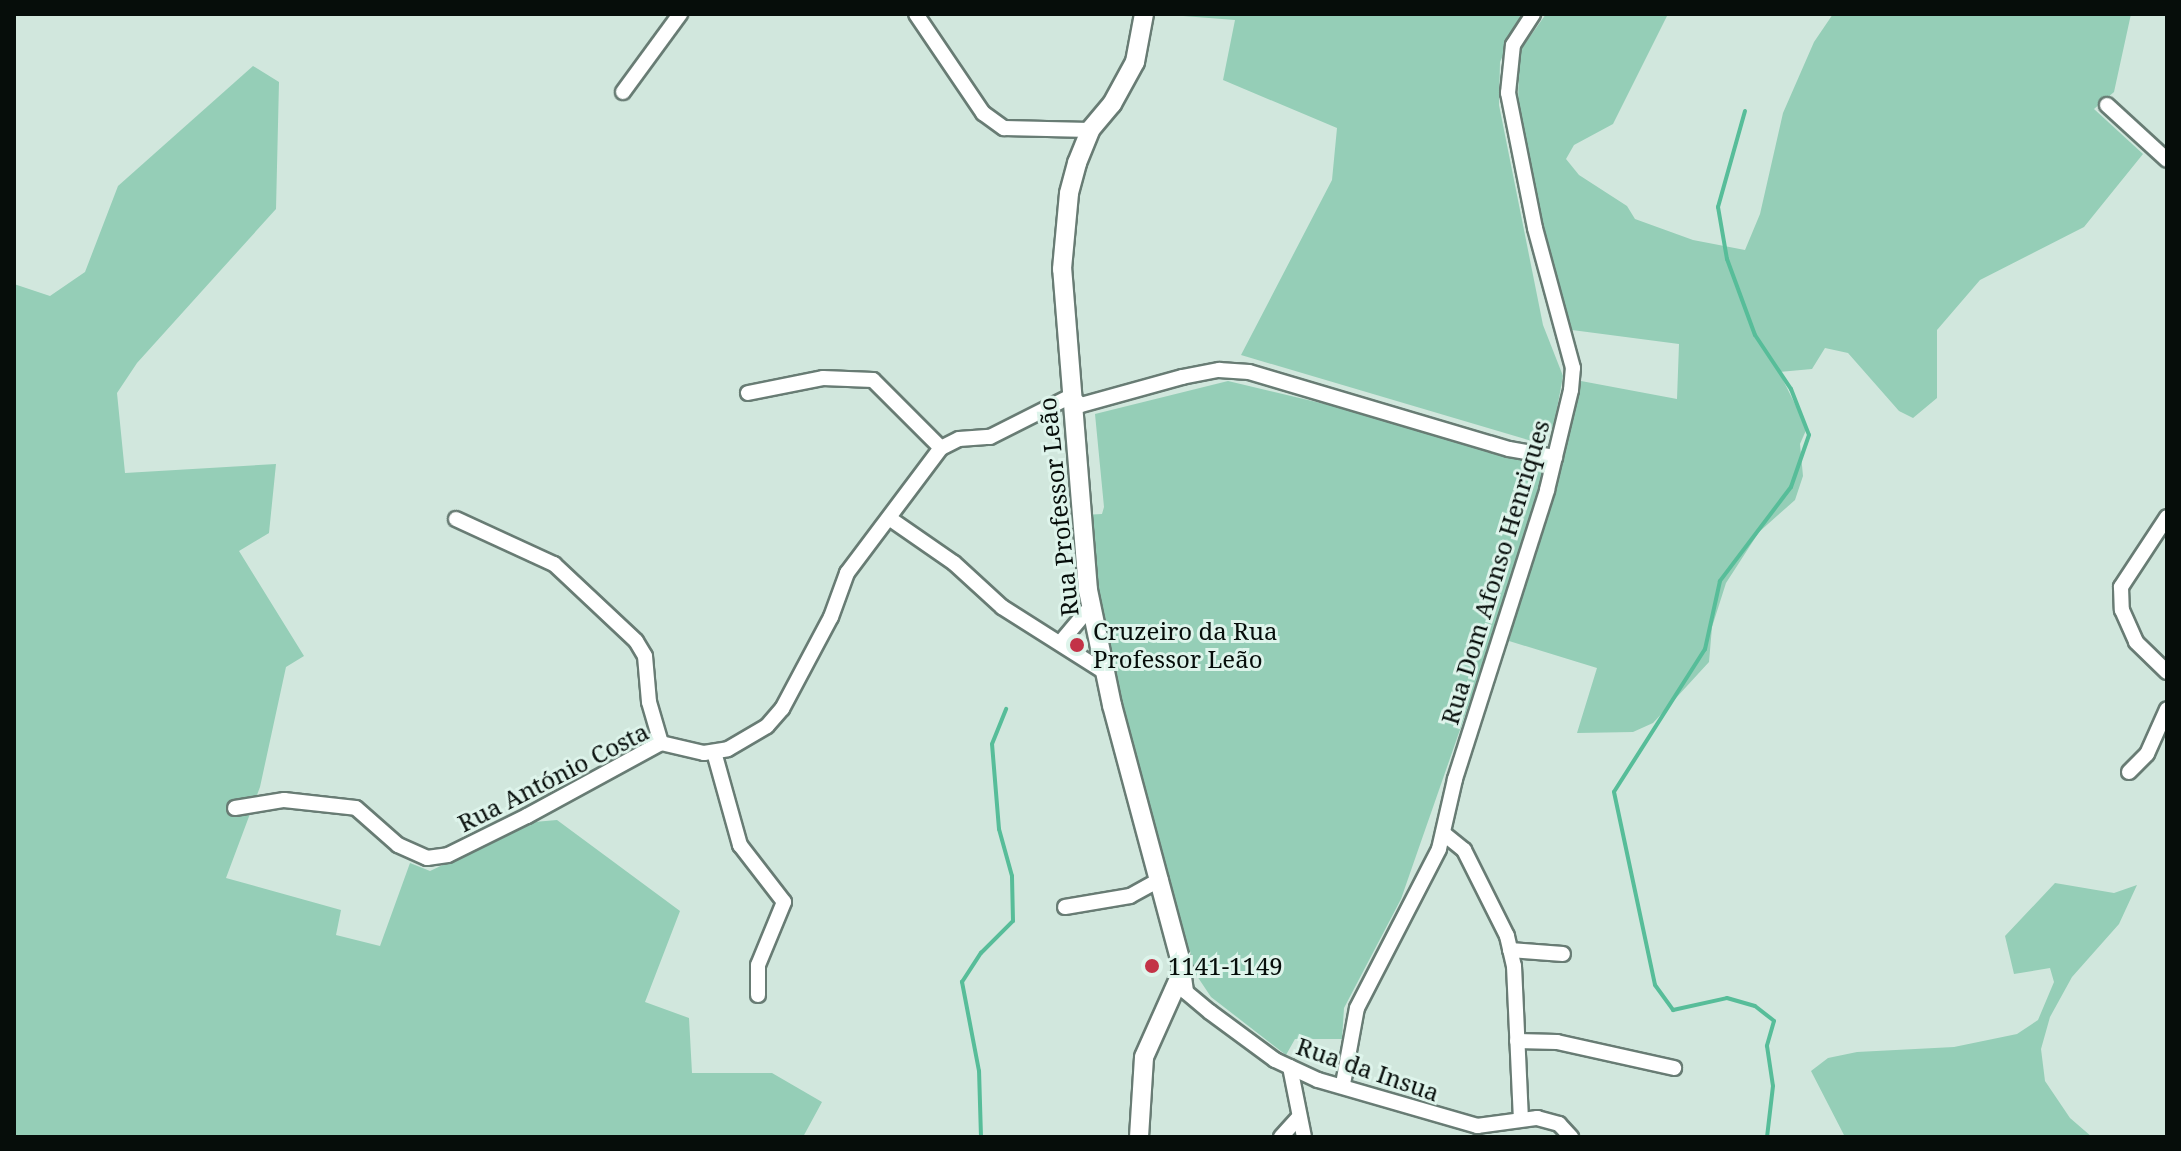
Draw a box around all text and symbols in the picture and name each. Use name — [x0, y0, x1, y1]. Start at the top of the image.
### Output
street label: Rua Professor Leão — [1032, 396, 1084, 618]
street label: Rua Dom Afonso Henriques — [1435, 416, 1555, 728]
place label: Cruzeiro da Rua Professor Leão — [1093, 617, 1277, 673]
marker: Cruzeiro da Rua Professor Leão — [1068, 636, 1086, 654]
street label: Rua António Costa — [453, 716, 653, 838]
place label: 1141-1149 — [1168, 952, 1283, 980]
marker: 1141-1149 — [1143, 957, 1161, 975]
street label: Rua da Insua — [1293, 1031, 1443, 1107]

